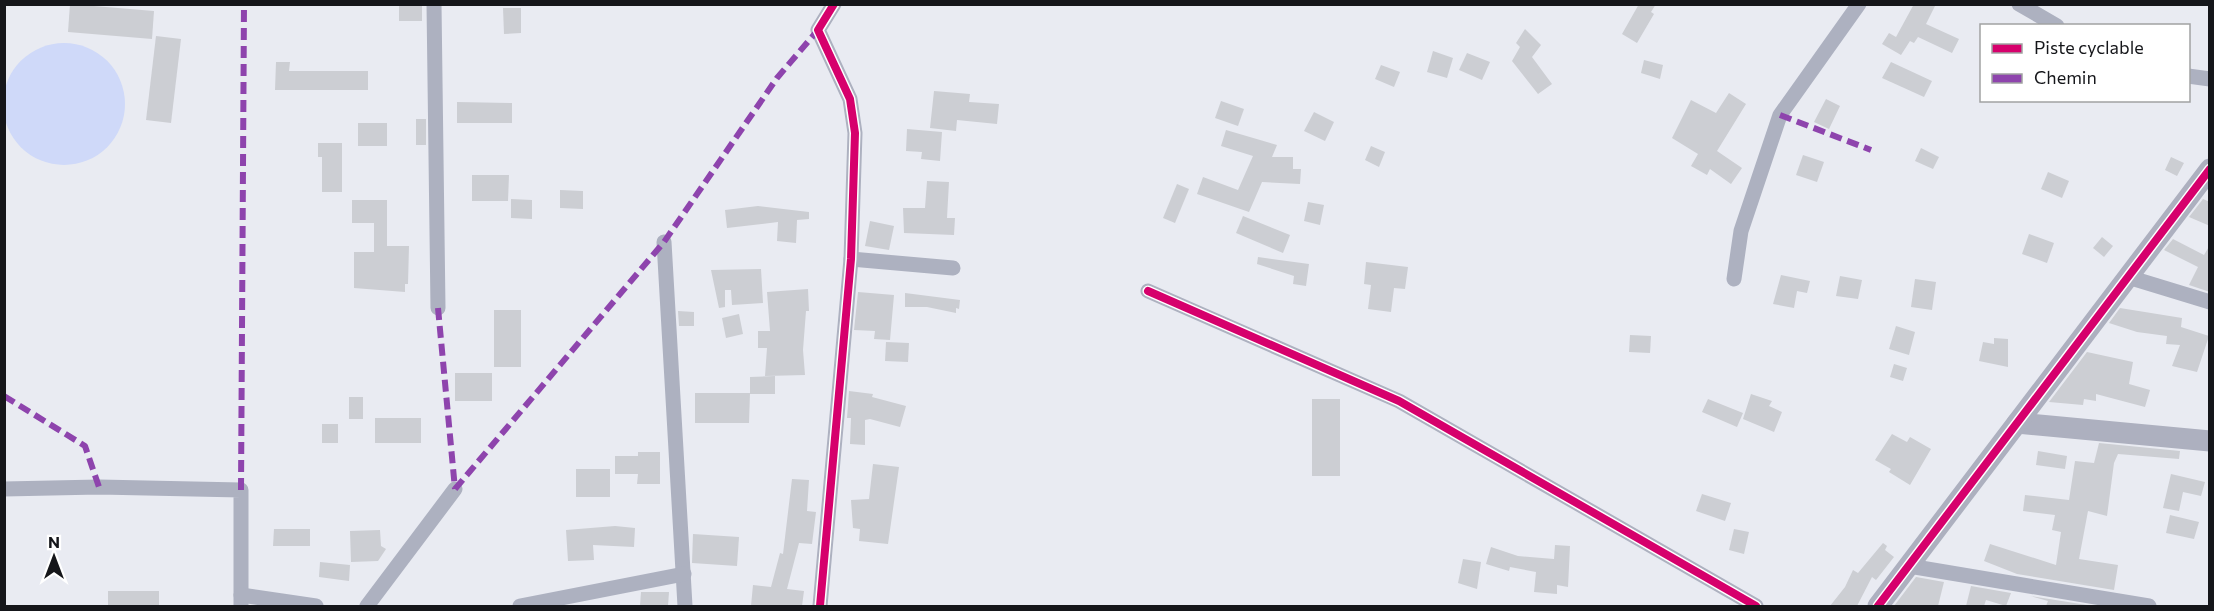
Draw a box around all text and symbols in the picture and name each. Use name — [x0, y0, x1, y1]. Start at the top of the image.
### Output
legend — [1980, 24, 2190, 102]
text: Piste cyclable — [2034, 36, 2144, 58]
text: Chemin — [2034, 66, 2097, 88]
north arrow — [24, 527, 84, 587]
text: N — [48, 532, 60, 551]

